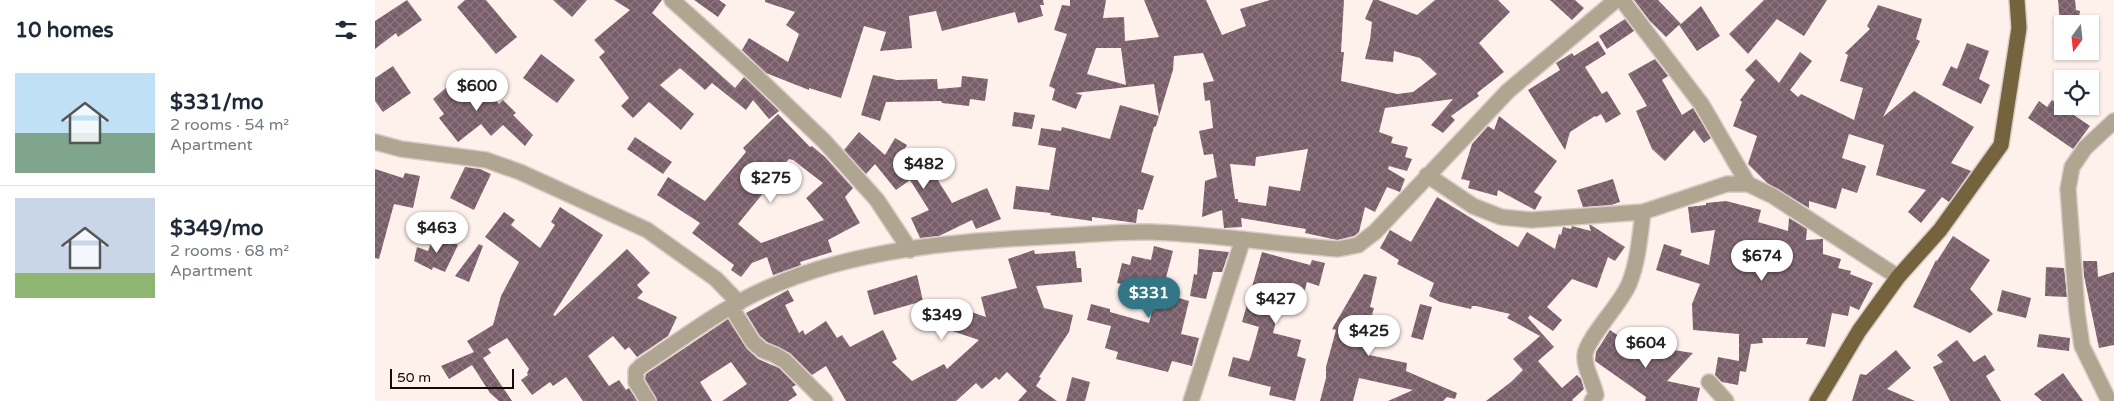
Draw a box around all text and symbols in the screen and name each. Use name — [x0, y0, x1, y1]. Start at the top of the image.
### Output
north arrow — [2054, 15, 2099, 60]
map controls — [2054, 15, 2099, 115]
icon: filters — [332, 16, 360, 44]
text: 10 homes — [15, 18, 114, 43]
pin: $600 — [447, 70, 507, 112]
button: locate — [2054, 70, 2099, 115]
text: $600 — [457, 76, 497, 96]
text: $331/mo — [170, 90, 264, 115]
icon: home — [55, 93, 115, 153]
text: 2 rooms · 54 m² — [170, 115, 289, 135]
text: Apartment — [170, 135, 253, 155]
pin: $482 — [894, 148, 954, 190]
text: $482 — [904, 154, 944, 174]
pin: $275 — [741, 162, 801, 204]
text: $275 — [751, 168, 791, 188]
pin: $463 — [407, 212, 467, 254]
text: $349/mo — [170, 216, 264, 241]
icon: home — [55, 218, 115, 278]
text: $463 — [417, 218, 457, 238]
pin: $674 — [1732, 240, 1792, 282]
text: 2 rooms · 68 m² — [170, 241, 289, 261]
text: $674 — [1742, 246, 1782, 266]
text: Apartment — [170, 261, 253, 281]
pin: $331 — [1119, 276, 1179, 319]
pin: $427 — [1246, 282, 1306, 325]
text: $331 — [1129, 283, 1169, 303]
text: $427 — [1256, 289, 1296, 309]
pin: $349 — [912, 298, 972, 341]
text: $349 — [922, 305, 962, 325]
pin: $425 — [1339, 314, 1399, 357]
text: $425 — [1349, 321, 1389, 341]
pin: $604 — [1616, 326, 1676, 369]
text: $604 — [1626, 333, 1666, 353]
scale bar — [390, 366, 514, 389]
text: 50 m — [397, 369, 431, 386]

